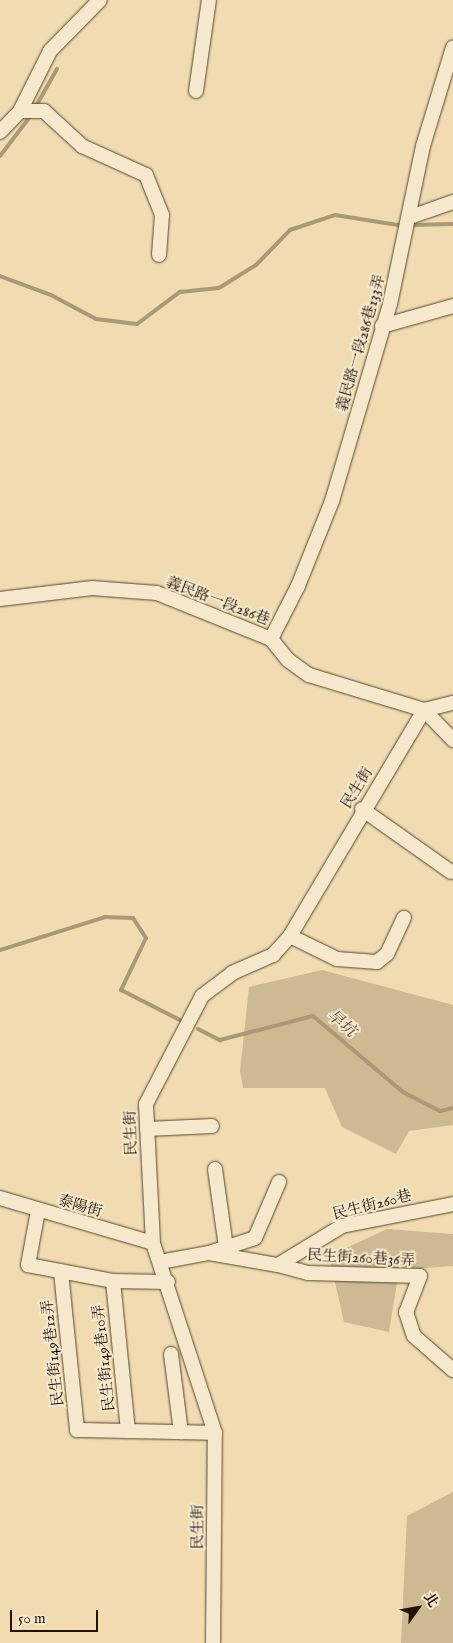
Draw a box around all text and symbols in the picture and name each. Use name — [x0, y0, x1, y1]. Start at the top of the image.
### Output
street label: 義民路一段286巷133弄 — [333, 273, 389, 413]
street label: 義民路一段286巷 — [164, 573, 272, 629]
street label: 民生街 — [337, 764, 377, 812]
water label: 旱坑 — [323, 1006, 359, 1042]
street label: 民生街 — [121, 1110, 141, 1156]
street label: 民生街260巷 — [331, 1187, 413, 1223]
street label: 泰陽街 — [56, 1191, 104, 1221]
street label: 民生街260巷36弄 — [307, 1246, 415, 1270]
street label: 民生街149巷12弄 — [38, 1299, 68, 1407]
street label: 民生街149巷10弄 — [89, 1304, 119, 1412]
street label: 民生街 — [189, 1505, 207, 1549]
north arrow — [393, 1583, 443, 1633]
text: 北 — [419, 1589, 442, 1611]
scale bar — [12, 1600, 100, 1632]
text: 50 m — [18, 1609, 46, 1628]

